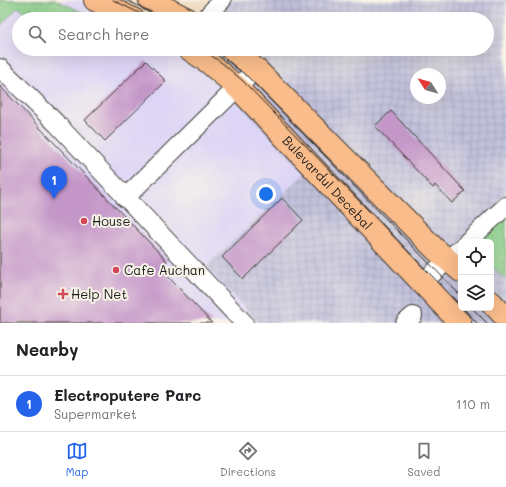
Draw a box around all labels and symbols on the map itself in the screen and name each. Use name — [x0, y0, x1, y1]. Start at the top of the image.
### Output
north arrow — [410, 68, 446, 104]
street label: Bulevardul Decebal — [279, 132, 376, 233]
pin: 1 — [41, 166, 67, 199]
your location — [256, 184, 276, 204]
place label: House — [92, 212, 130, 229]
marker: House — [79, 216, 89, 226]
place label: Cafe Auchan — [124, 261, 205, 278]
marker: Cafe Auchan — [111, 265, 121, 275]
place label: Help Net — [71, 285, 127, 302]
marker: Help Net — [58, 289, 68, 299]

